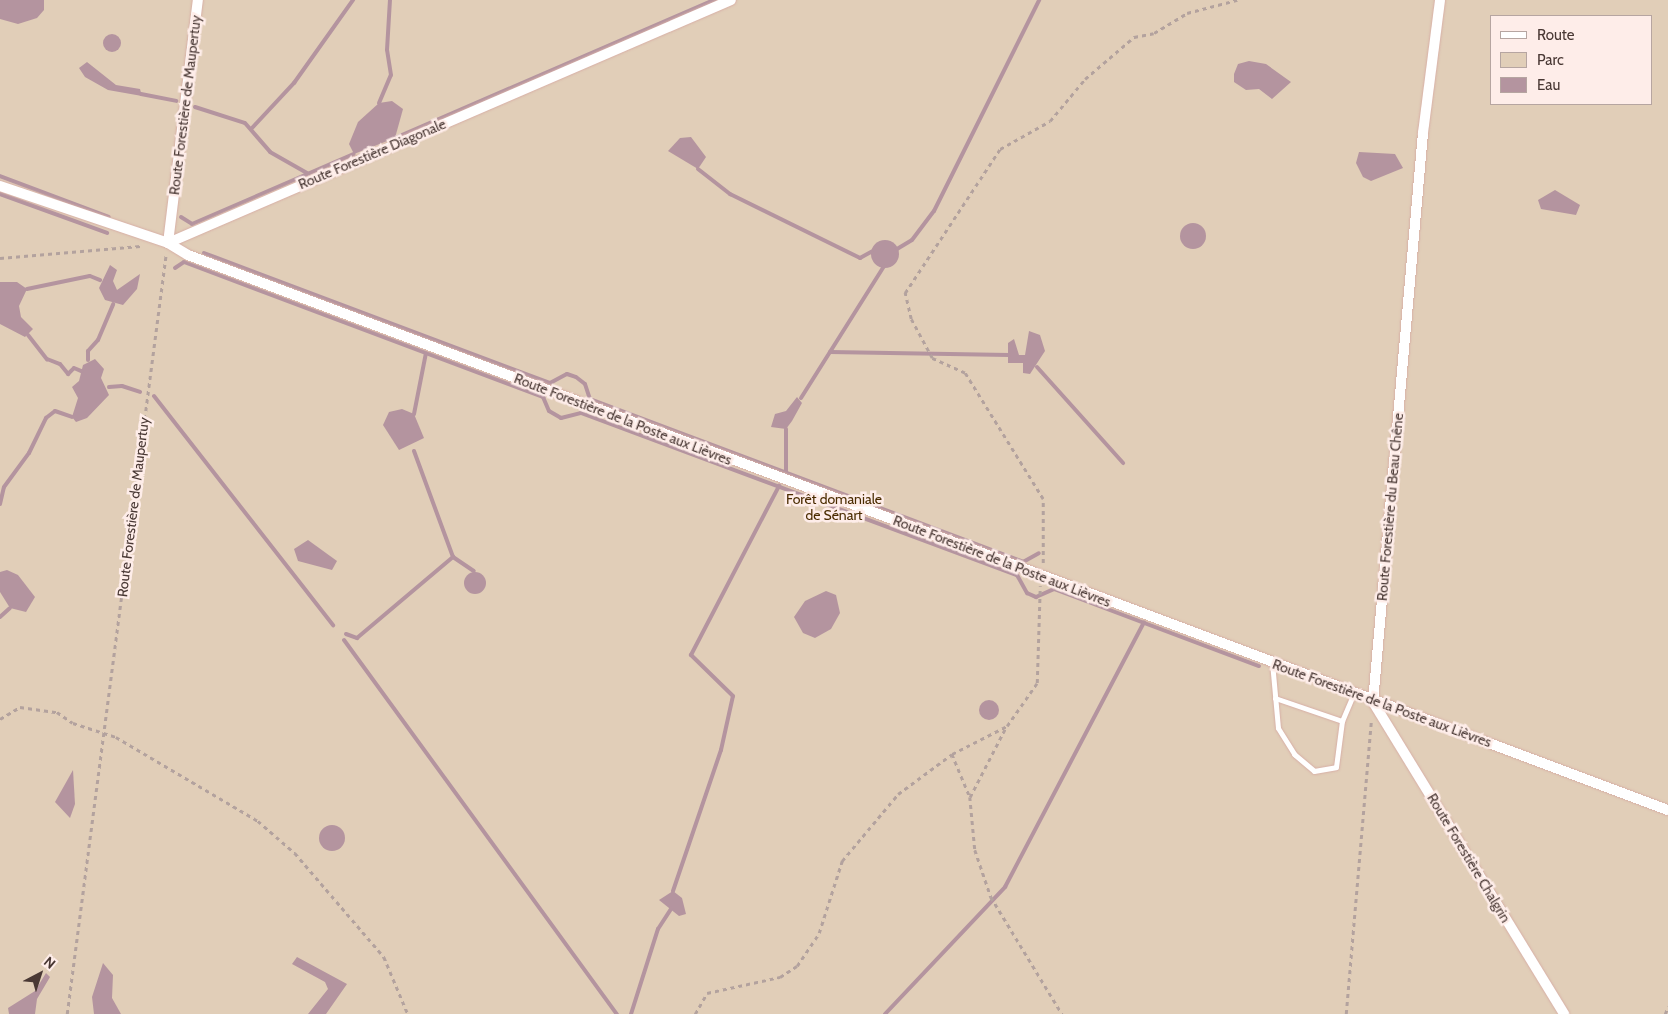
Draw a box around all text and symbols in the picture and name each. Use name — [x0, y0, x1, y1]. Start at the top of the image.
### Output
street label: Route Forestière de Maupertuy — [166, 14, 204, 196]
legend — [1490, 15, 1653, 105]
text: Route — [1537, 26, 1575, 44]
text: Parc — [1537, 51, 1564, 69]
text: Eau — [1537, 76, 1560, 94]
street label: Route Forestière Diagonale — [296, 115, 448, 193]
street label: Route Forestière de la Poste aux Lièvres — [512, 370, 734, 468]
street label: Route Forestière du Beau Chêne — [1373, 412, 1407, 602]
street label: Route Forestière de Maupertuy — [114, 416, 152, 598]
park label: Forêt domaniale de Sénart — [786, 491, 882, 524]
street label: Route Forestière de la Poste aux Lièvres — [891, 512, 1113, 610]
street label: Route Forestière de la Poste aux Lièvres — [1270, 655, 1494, 751]
street label: Route Forestière Chalgrin — [1424, 790, 1514, 926]
north arrow — [15, 949, 65, 999]
text: N — [40, 952, 59, 973]

